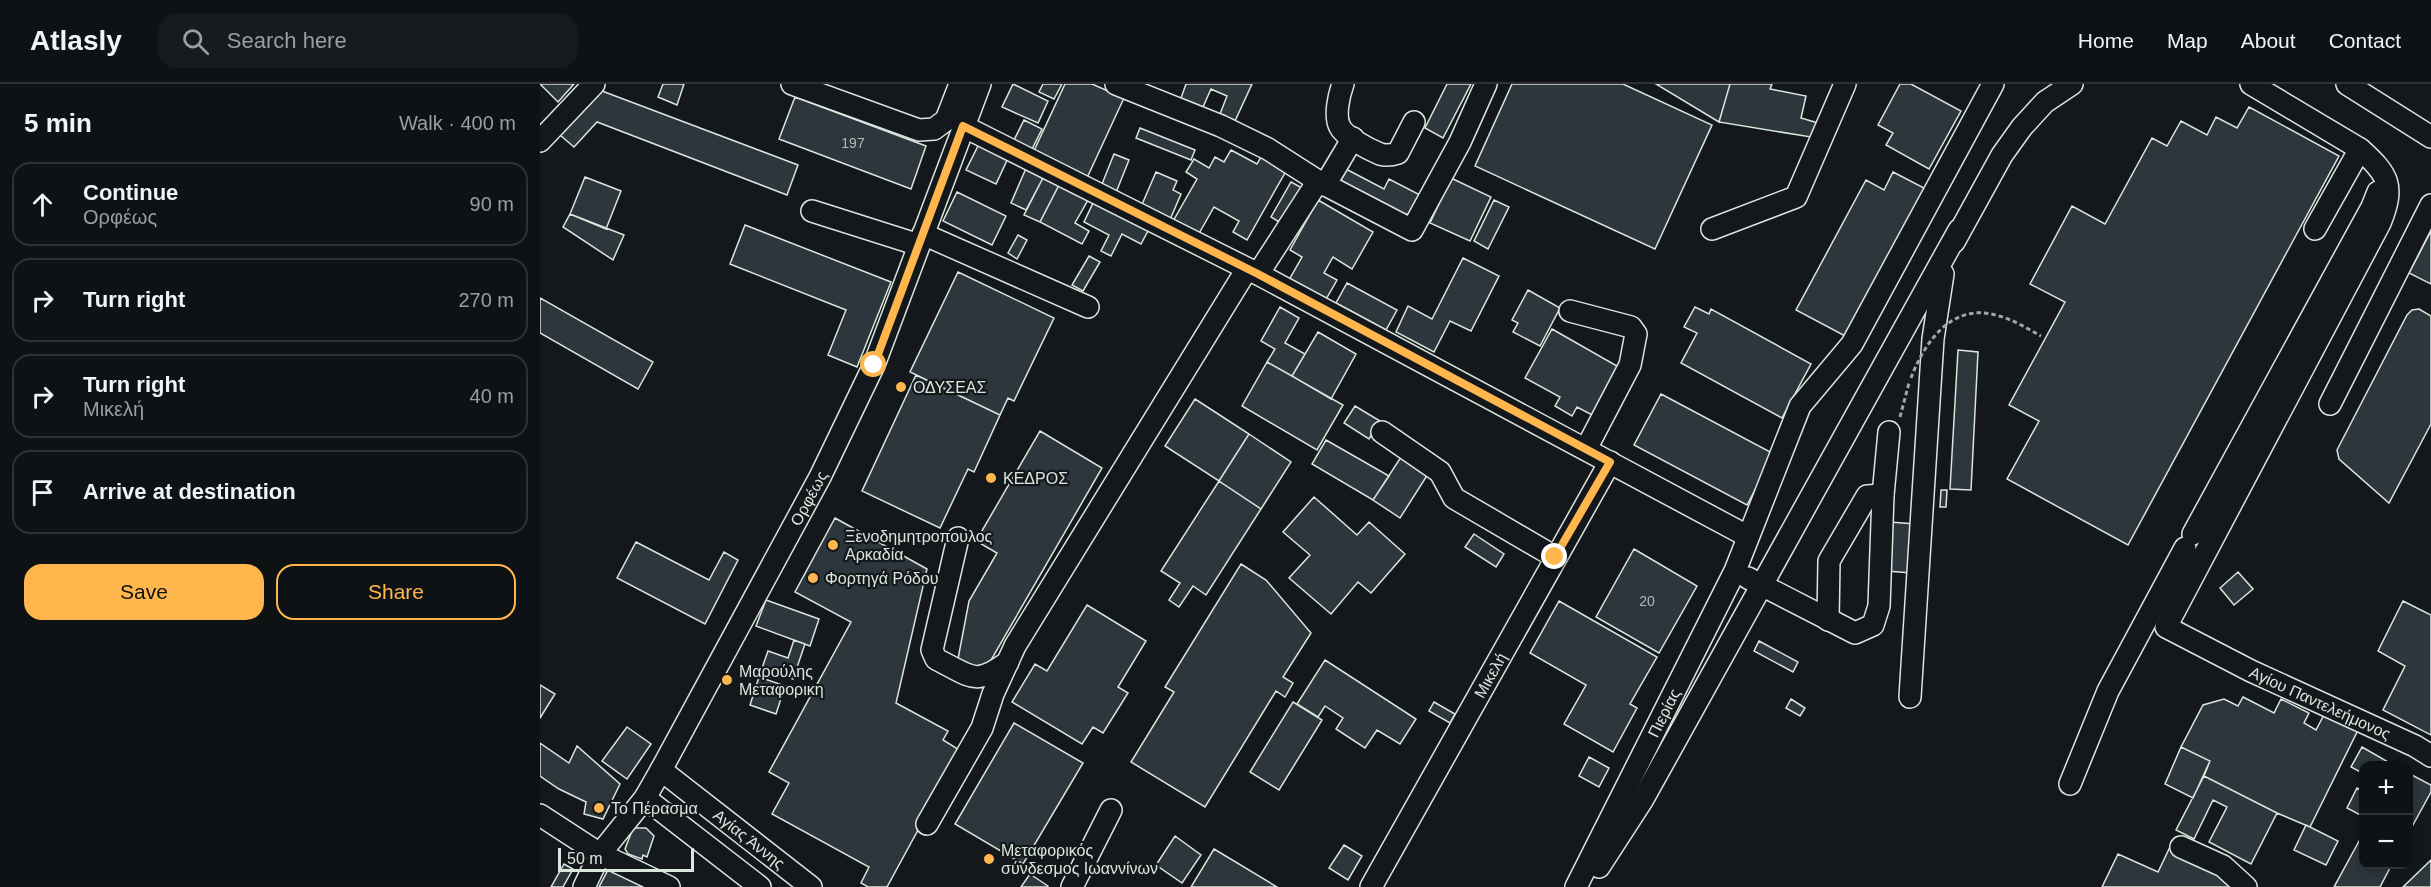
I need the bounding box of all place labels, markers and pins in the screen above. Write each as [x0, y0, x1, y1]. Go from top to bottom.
place label: ΟΔΥΣΕΑΣ [913, 379, 987, 396]
marker: ΟΔΥΣΕΑΣ [894, 380, 908, 394]
place label: ΚΕΔΡΟΣ [1003, 470, 1068, 487]
marker: ΚΕΔΡΟΣ [984, 471, 998, 485]
place label: Ξενοδημητροπουλος Αρκαδία [845, 528, 993, 563]
marker: Ξενοδημητροπουλος Αρκαδία [826, 538, 840, 552]
place label: Φορτηγά Ρόδου [825, 570, 939, 587]
marker: Φορτηγά Ρόδου [806, 571, 820, 585]
place label: Μαρούλης Μεταφορικη [739, 663, 824, 698]
marker: Μαρούλης Μεταφορικη [720, 673, 734, 687]
place label: Το Πέρασμα [611, 800, 698, 817]
marker: Το Πέρασμα [592, 801, 606, 815]
place label: Μεταφορικός σύνδεσμος Ιωαννίνων [1001, 842, 1158, 877]
marker: Μεταφορικός σύνδεσμος Ιωαννίνων [982, 852, 996, 866]

